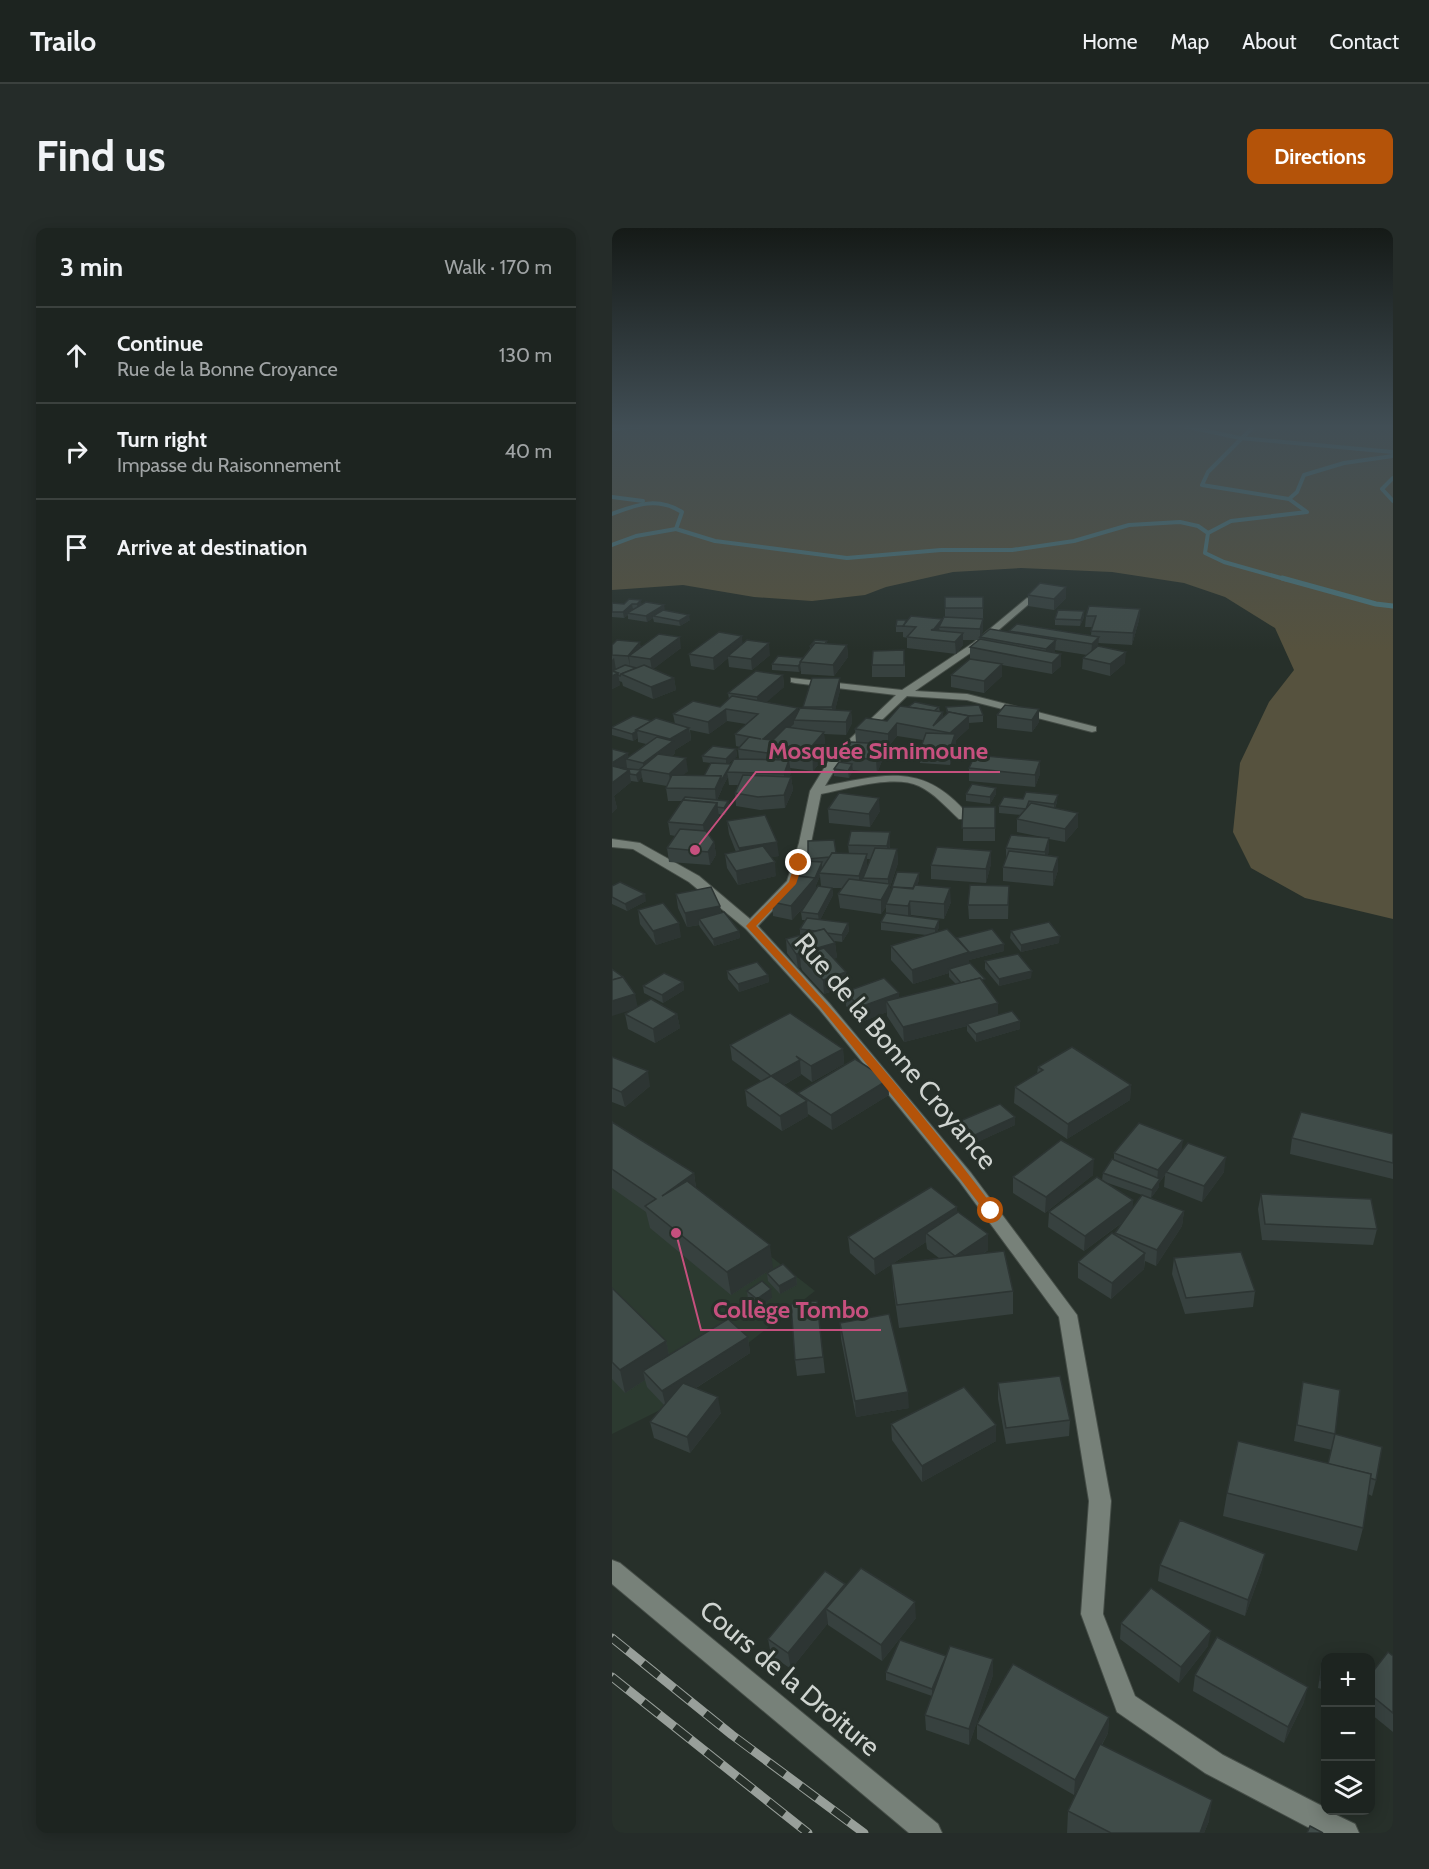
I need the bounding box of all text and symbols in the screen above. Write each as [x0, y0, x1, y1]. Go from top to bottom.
text: Trailo [30, 24, 96, 58]
text: Home [1082, 29, 1138, 54]
text: Map [1171, 29, 1209, 54]
text: About [1242, 29, 1296, 54]
text: Contact [1329, 29, 1399, 54]
button: Directions [1247, 129, 1393, 184]
text: Find us [36, 130, 165, 182]
text: 3 min [60, 251, 123, 283]
text: Walk · 170 m [444, 255, 552, 279]
text: Continue [117, 330, 203, 357]
icon: ahead [60, 339, 93, 372]
text: 130 m [499, 343, 552, 367]
text: Rue de la Bonne Croyance [117, 357, 338, 381]
text: Turn right [117, 426, 207, 453]
icon: right [60, 435, 93, 468]
text: 40 m [504, 439, 552, 463]
text: Impasse du Raisonnement [117, 453, 341, 477]
icon: arrive [60, 531, 93, 564]
text: Arrive at destination [117, 534, 307, 561]
callout: Mosquée Simimoune [756, 730, 1000, 772]
text: Mosquée Simimoune [768, 736, 988, 765]
route end [785, 849, 811, 875]
street label: Rue de la Bonne Croyance [788, 926, 1005, 1176]
route start [977, 1197, 1003, 1223]
callout: Collège Tombo [701, 1288, 881, 1330]
text: Collège Tombo [713, 1295, 869, 1324]
street label: Cours de la Droiture [693, 1593, 887, 1763]
map controls [1321, 1653, 1375, 1815]
button: + [1321, 1653, 1375, 1707]
button: − [1321, 1707, 1375, 1761]
button: layers [1321, 1761, 1375, 1815]

